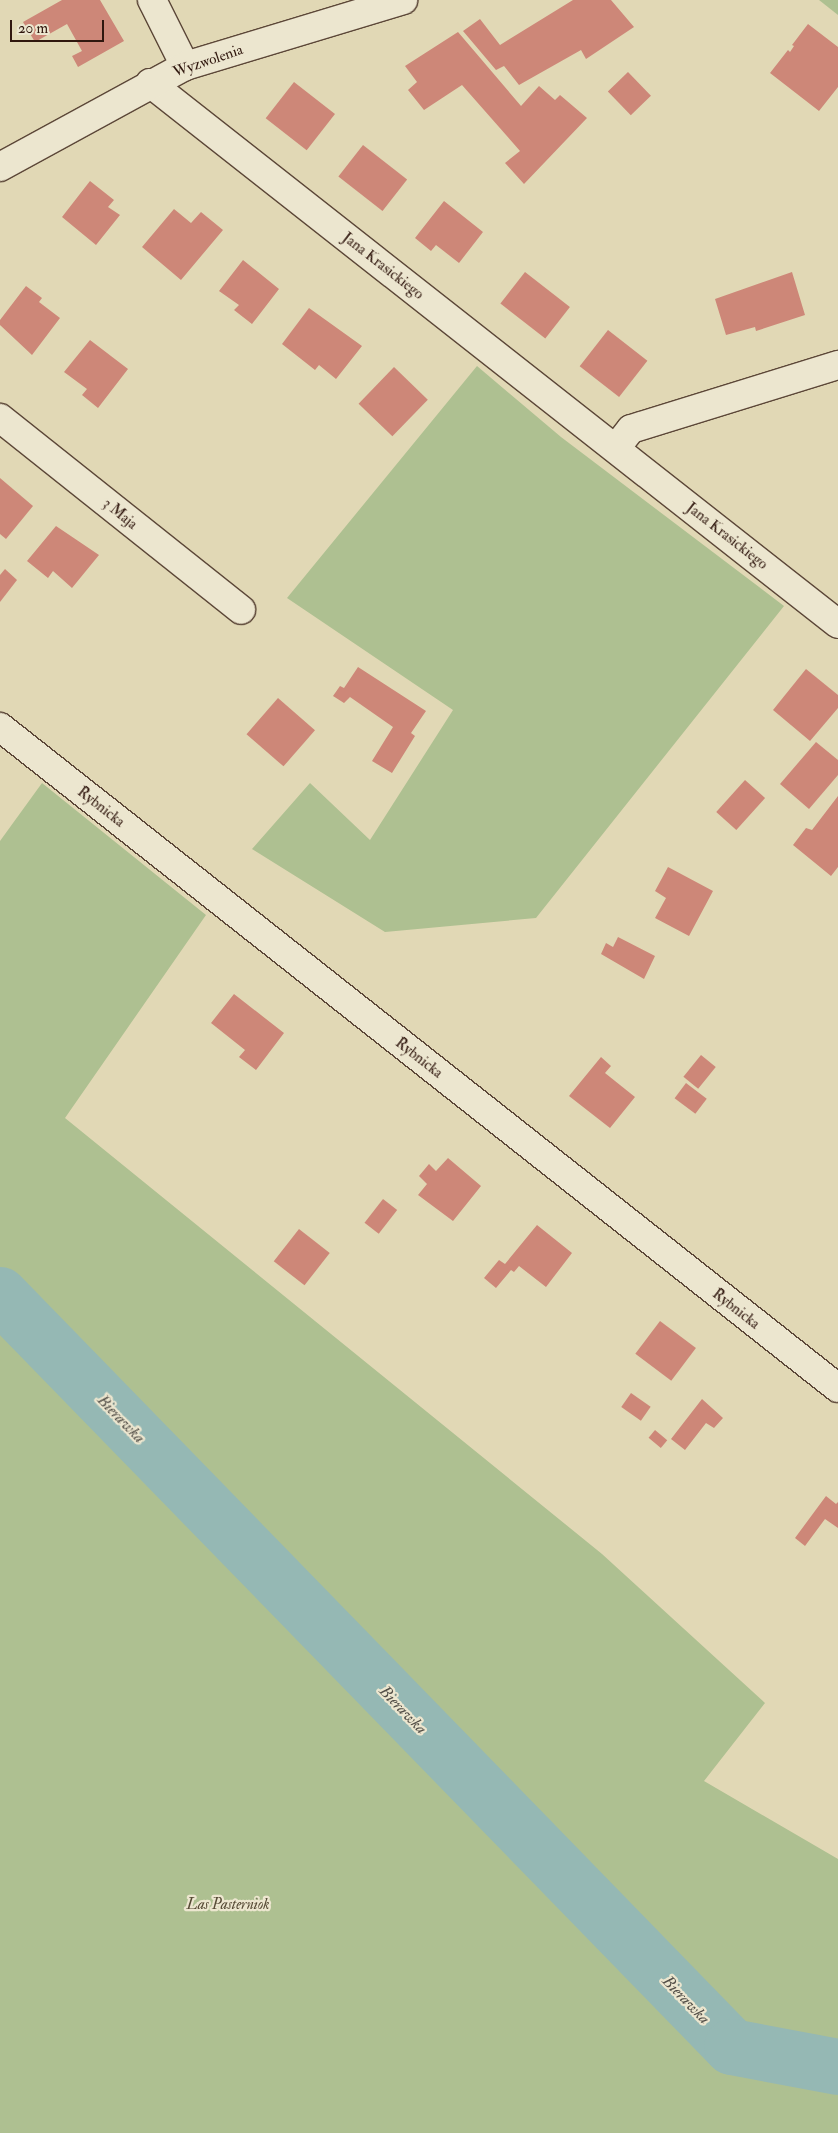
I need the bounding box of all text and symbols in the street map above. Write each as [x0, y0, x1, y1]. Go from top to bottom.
scale bar [12, 10, 106, 42]
text: 20 m [18, 19, 48, 38]
street label: Wyzwolenia [171, 41, 245, 81]
street label: Jana Krasickiego [339, 229, 427, 303]
street label: 3 Maja [99, 495, 141, 533]
street label: Jana Krasickiego [683, 499, 771, 573]
street label: Rybnicka [74, 783, 128, 831]
street label: Rybnicka [392, 1034, 446, 1082]
street label: Rybnicka [709, 1285, 763, 1333]
water label: Bierawka [93, 1391, 149, 1447]
water label: Bierawka [375, 1682, 431, 1738]
park label: Las Pasterniok [187, 1896, 269, 1914]
water label: Bierawka [658, 1972, 714, 2028]

